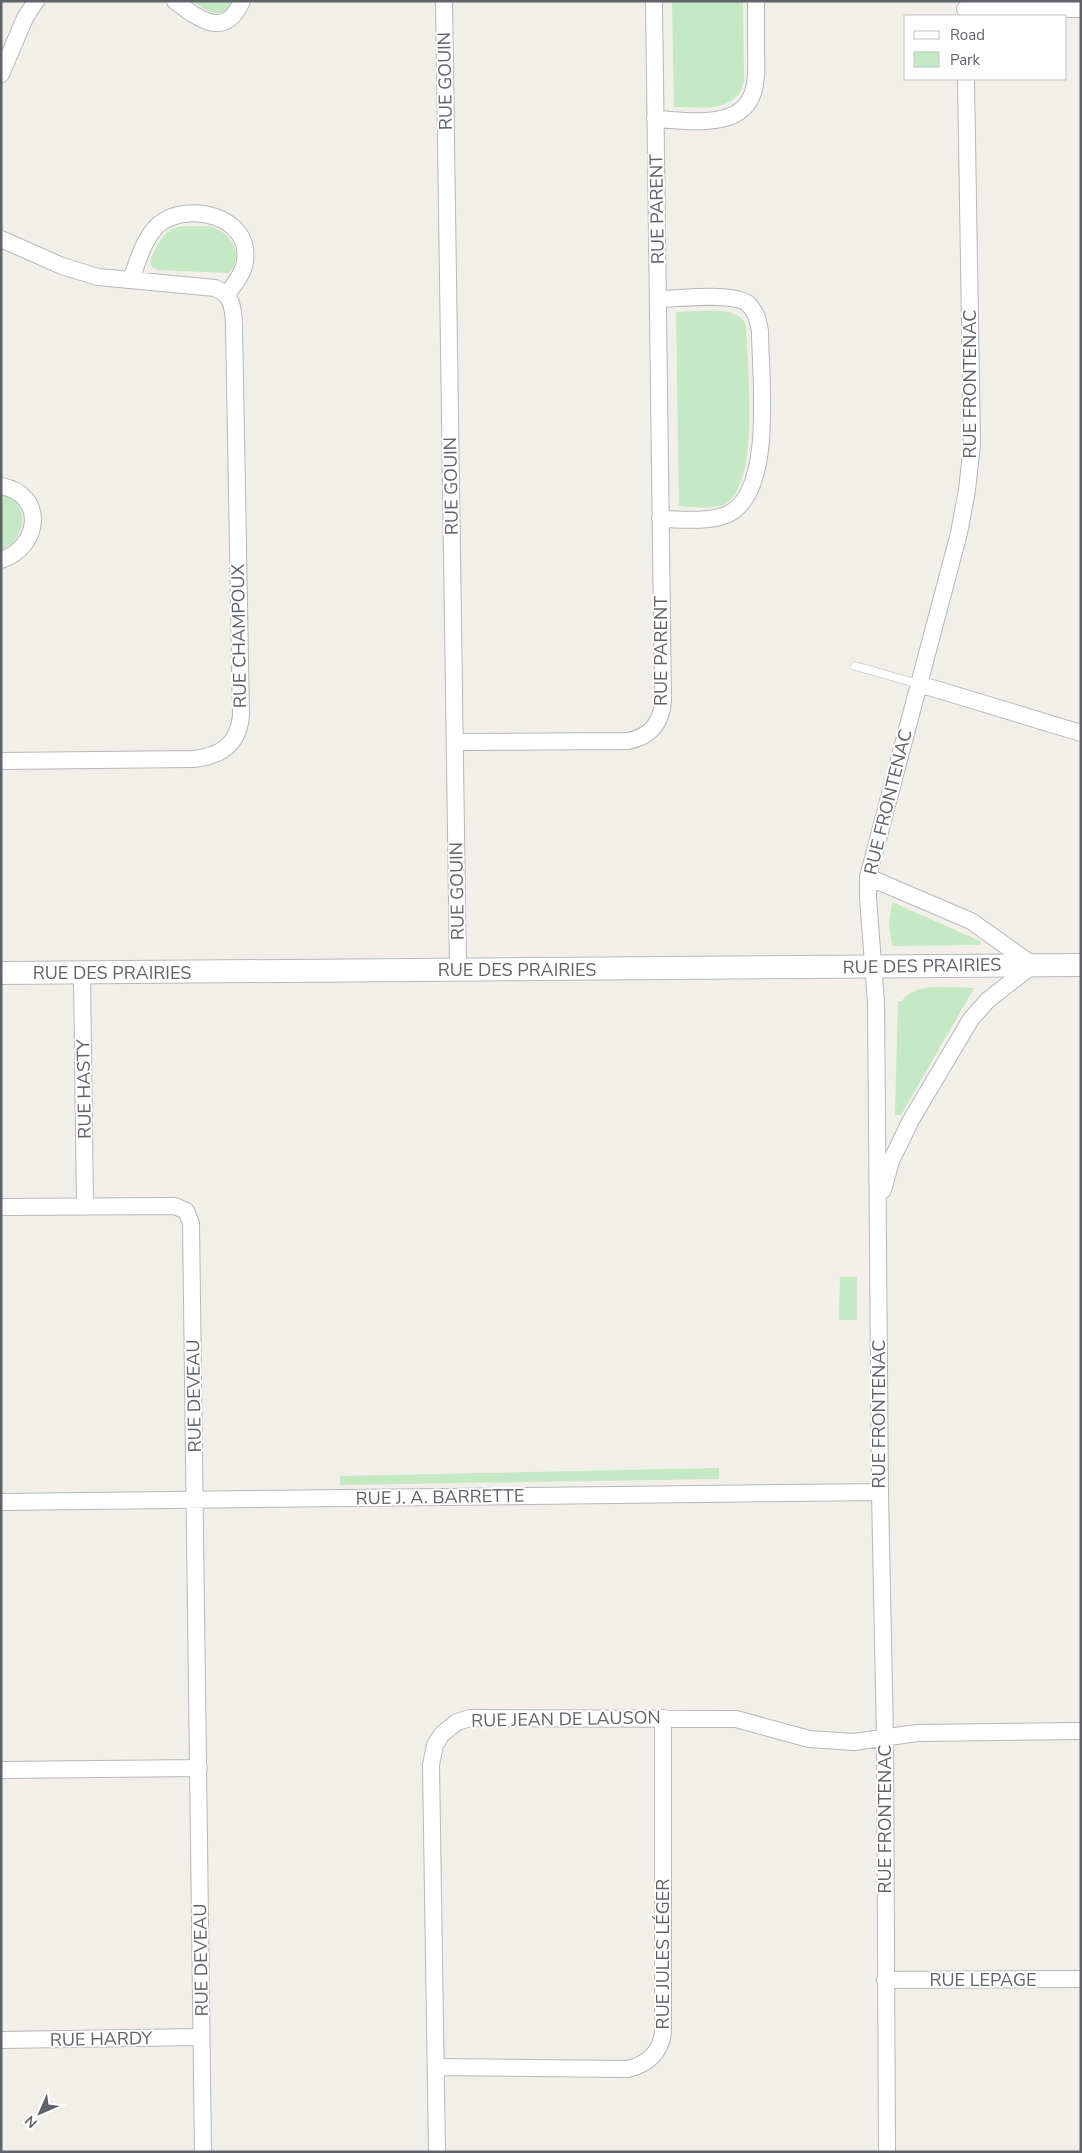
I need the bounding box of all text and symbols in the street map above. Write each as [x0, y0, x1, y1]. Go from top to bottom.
legend [904, 15, 1067, 80]
text: Road [950, 25, 985, 45]
street label: RUE GOUIN [432, 32, 458, 130]
text: Park [950, 50, 980, 70]
street label: RUE PARENT [644, 154, 670, 264]
street label: RUE FRONTENAC [958, 310, 982, 458]
street label: RUE GOUIN [438, 437, 464, 535]
street label: RUE CHAMPOUX [226, 563, 252, 708]
street label: RUE PARENT [649, 596, 673, 706]
street label: RUE FRONTENAC [858, 727, 918, 877]
street label: RUE GOUIN [444, 842, 470, 940]
street label: RUE DES PRAIRIES [842, 953, 1002, 979]
street label: RUE DES PRAIRIES [438, 958, 596, 982]
street label: RUE DES PRAIRIES [33, 961, 191, 985]
street label: RUE HASTY [71, 1039, 97, 1139]
street label: RUE DEVEAU [181, 1339, 207, 1453]
street label: RUE FRONTENAC [867, 1340, 891, 1488]
street label: RUE J. A. BARRETTE [355, 1484, 525, 1510]
street label: RUE JEAN DE LAUSON [471, 1705, 661, 1733]
street label: RUE FRONTENAC [873, 1745, 897, 1893]
street label: RUE JULES LÉGER [651, 1879, 675, 2029]
street label: RUE DEVEAU [188, 1903, 214, 2017]
street label: RUE LEPAGE [929, 1968, 1037, 1992]
street label: RUE HARDY [50, 2026, 153, 2052]
north arrow [15, 2088, 65, 2138]
text: N [21, 2111, 42, 2132]

